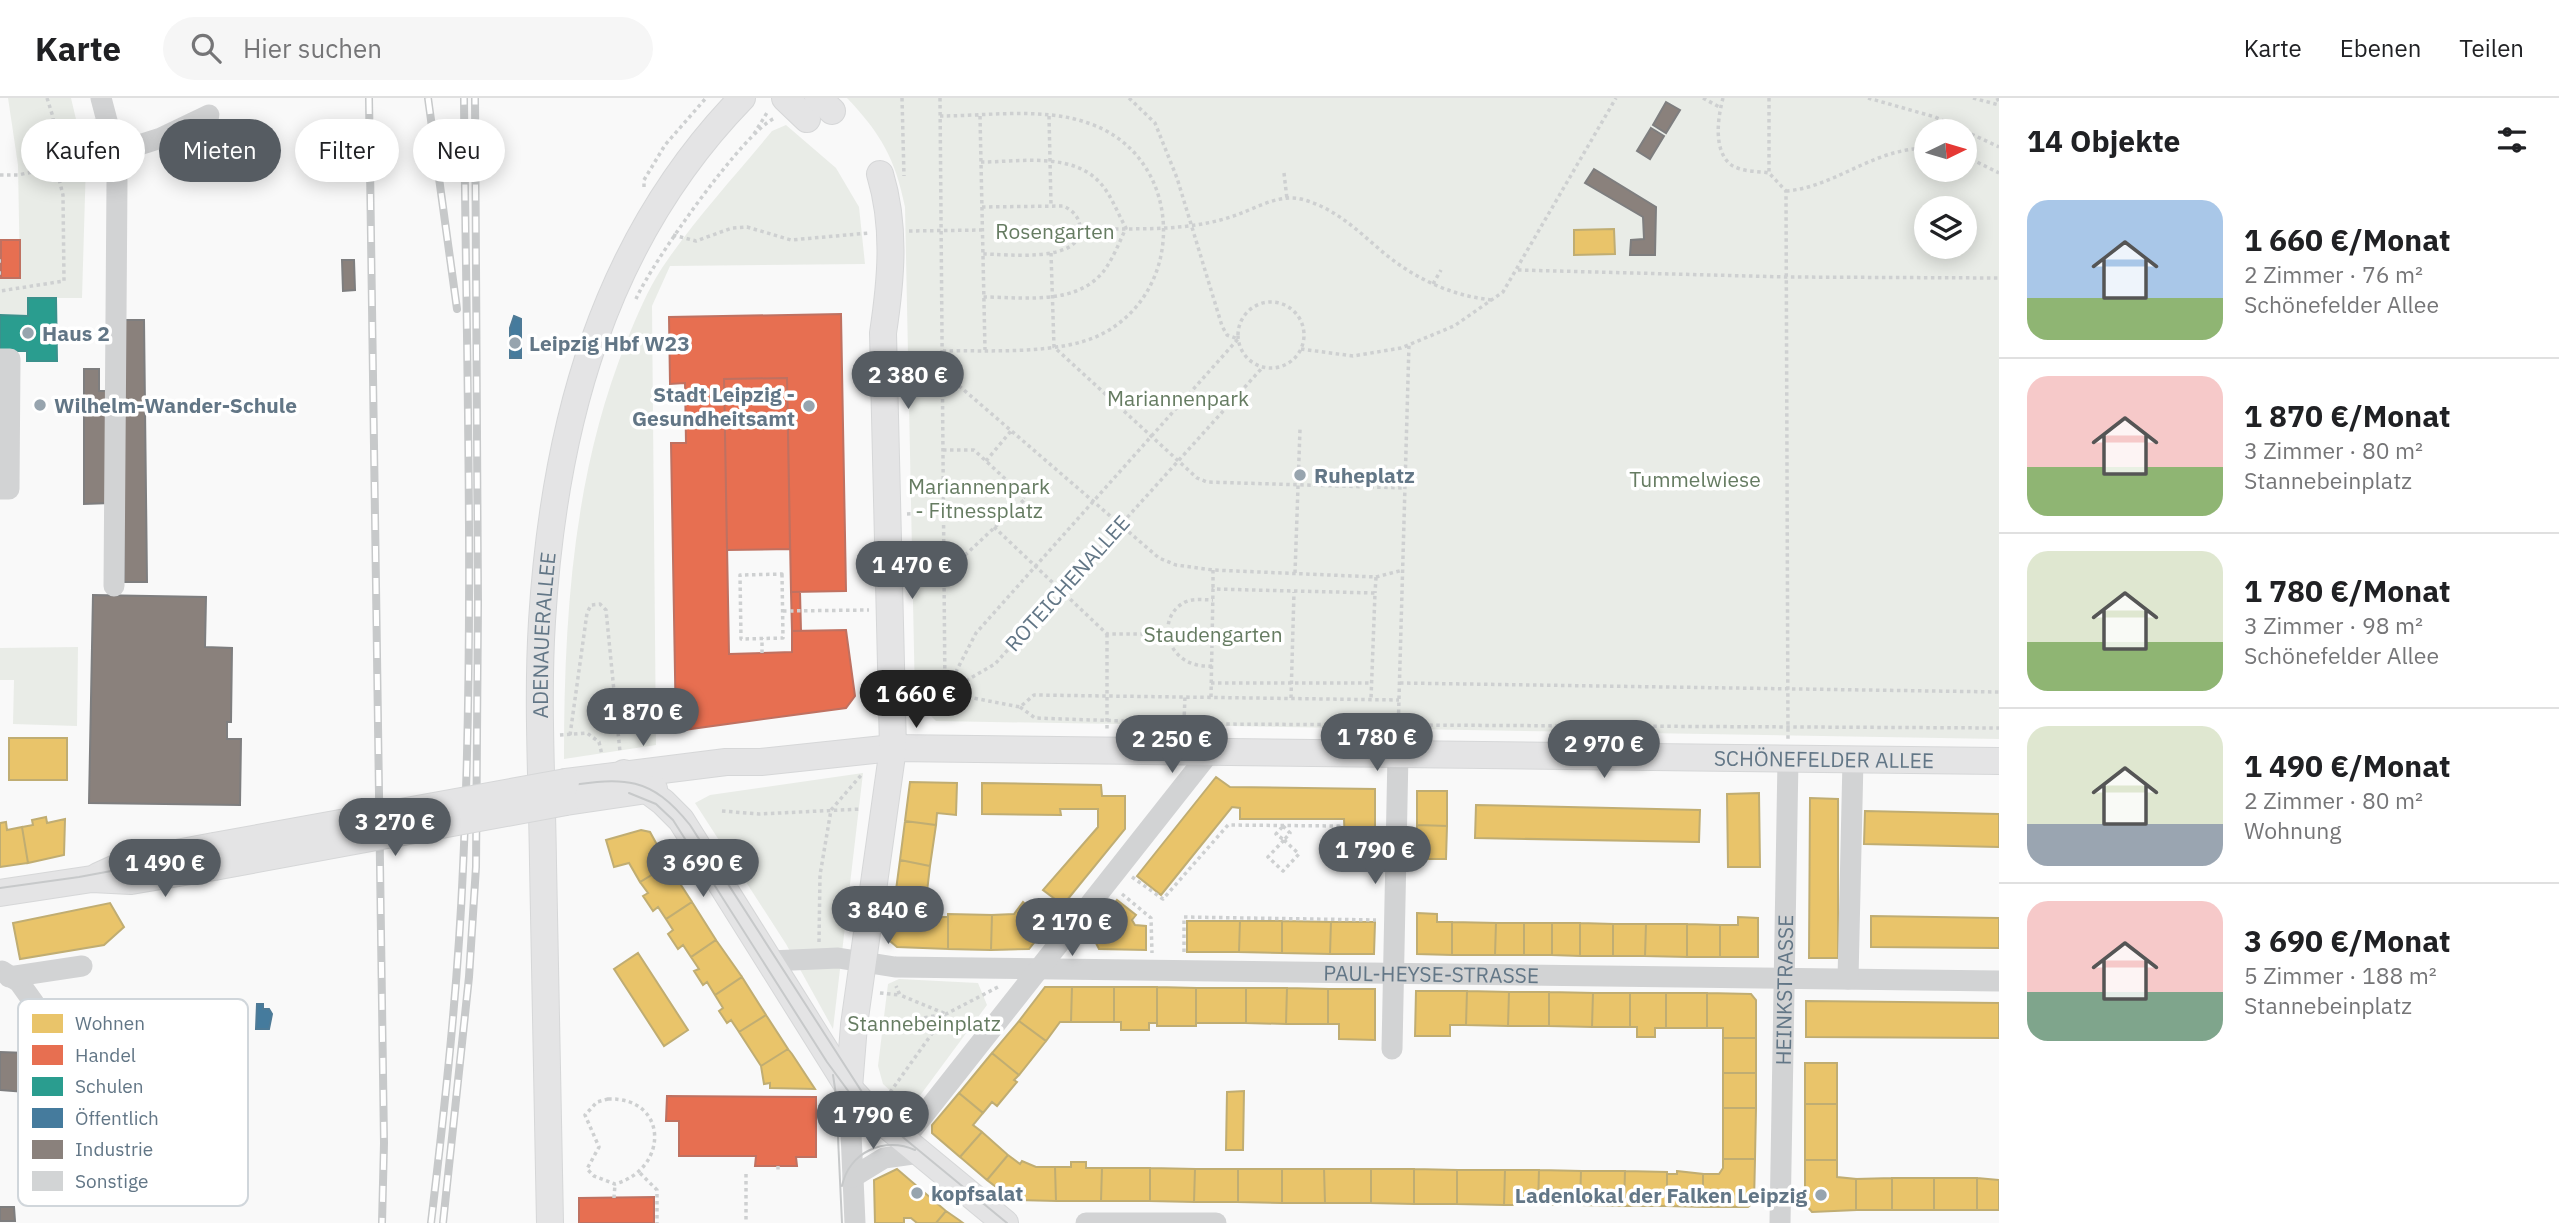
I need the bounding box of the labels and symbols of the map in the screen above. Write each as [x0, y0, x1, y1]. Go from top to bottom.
north arrow [1914, 119, 1978, 182]
park label: Rosengarten [995, 217, 1115, 245]
place label: Haus 2 [42, 319, 110, 347]
marker: Haus 2 [20, 325, 36, 341]
place label: Leipzig Hbf W23 [529, 329, 690, 357]
marker: Leipzig Hbf W23 [507, 335, 523, 351]
pin: 2 380 € [843, 352, 973, 411]
place label: Stadt Leipzig - Gesundheitsamt [632, 380, 795, 432]
park label: Mariannenpark [1107, 384, 1249, 412]
place label: Wilhelm-Wander-Schule [54, 391, 297, 419]
marker: Wilhelm-Wander-Schule [32, 397, 48, 413]
marker: Stadt Leipzig - Gesundheitsamt [801, 398, 817, 414]
place label: Ruheplatz [1314, 461, 1415, 489]
park label: Tummelwiese [1629, 465, 1761, 493]
marker: Ruheplatz [1292, 467, 1308, 483]
park label: Mariannenpark - Fitnessplatz [908, 472, 1050, 524]
street label: ROTEICHENALLEE [998, 509, 1136, 657]
pin: 1 470 € [847, 542, 977, 601]
street label: ADENAUERALLEE [526, 550, 562, 719]
park label: Staudengarten [1143, 620, 1283, 648]
pin: 1 660 € [851, 670, 981, 730]
pin: 1 870 € [578, 688, 708, 748]
pin: 1 780 € [1312, 714, 1442, 773]
pin: 2 250 € [1107, 716, 1237, 775]
pin: 2 970 € [1539, 720, 1669, 780]
street label: SCHÖNEFELDER ALLEE [1714, 744, 1934, 774]
pin: 3 270 € [330, 798, 460, 858]
pin: 1 790 € [1310, 826, 1440, 886]
pin: 1 490 € [100, 840, 230, 899]
pin: 3 690 € [638, 840, 768, 899]
pin: 3 840 € [823, 886, 953, 946]
pin: 2 170 € [1007, 898, 1137, 958]
street label: HEINKSTRASSE [1769, 914, 1799, 1066]
street label: PAUL-HEYSE-STRASSE [1323, 958, 1539, 989]
legend [18, 999, 248, 1206]
park label: Stannebeinplatz [847, 1009, 1001, 1037]
text: Wohnen [75, 1011, 145, 1035]
text: Handel [75, 1043, 136, 1067]
text: Schulen [75, 1074, 144, 1098]
pin: 1 790 € [808, 1091, 938, 1151]
text: Öffentlich [75, 1106, 159, 1130]
text: Industrie [75, 1137, 153, 1161]
text: Sonstige [75, 1169, 148, 1193]
place label: kopfsalat [931, 1179, 1023, 1207]
place label: Ladenlokal der Falken Leipzig [1515, 1181, 1807, 1209]
marker: kopfsalat [909, 1185, 925, 1201]
marker: Ladenlokal der Falken Leipzig [1813, 1187, 1829, 1203]

